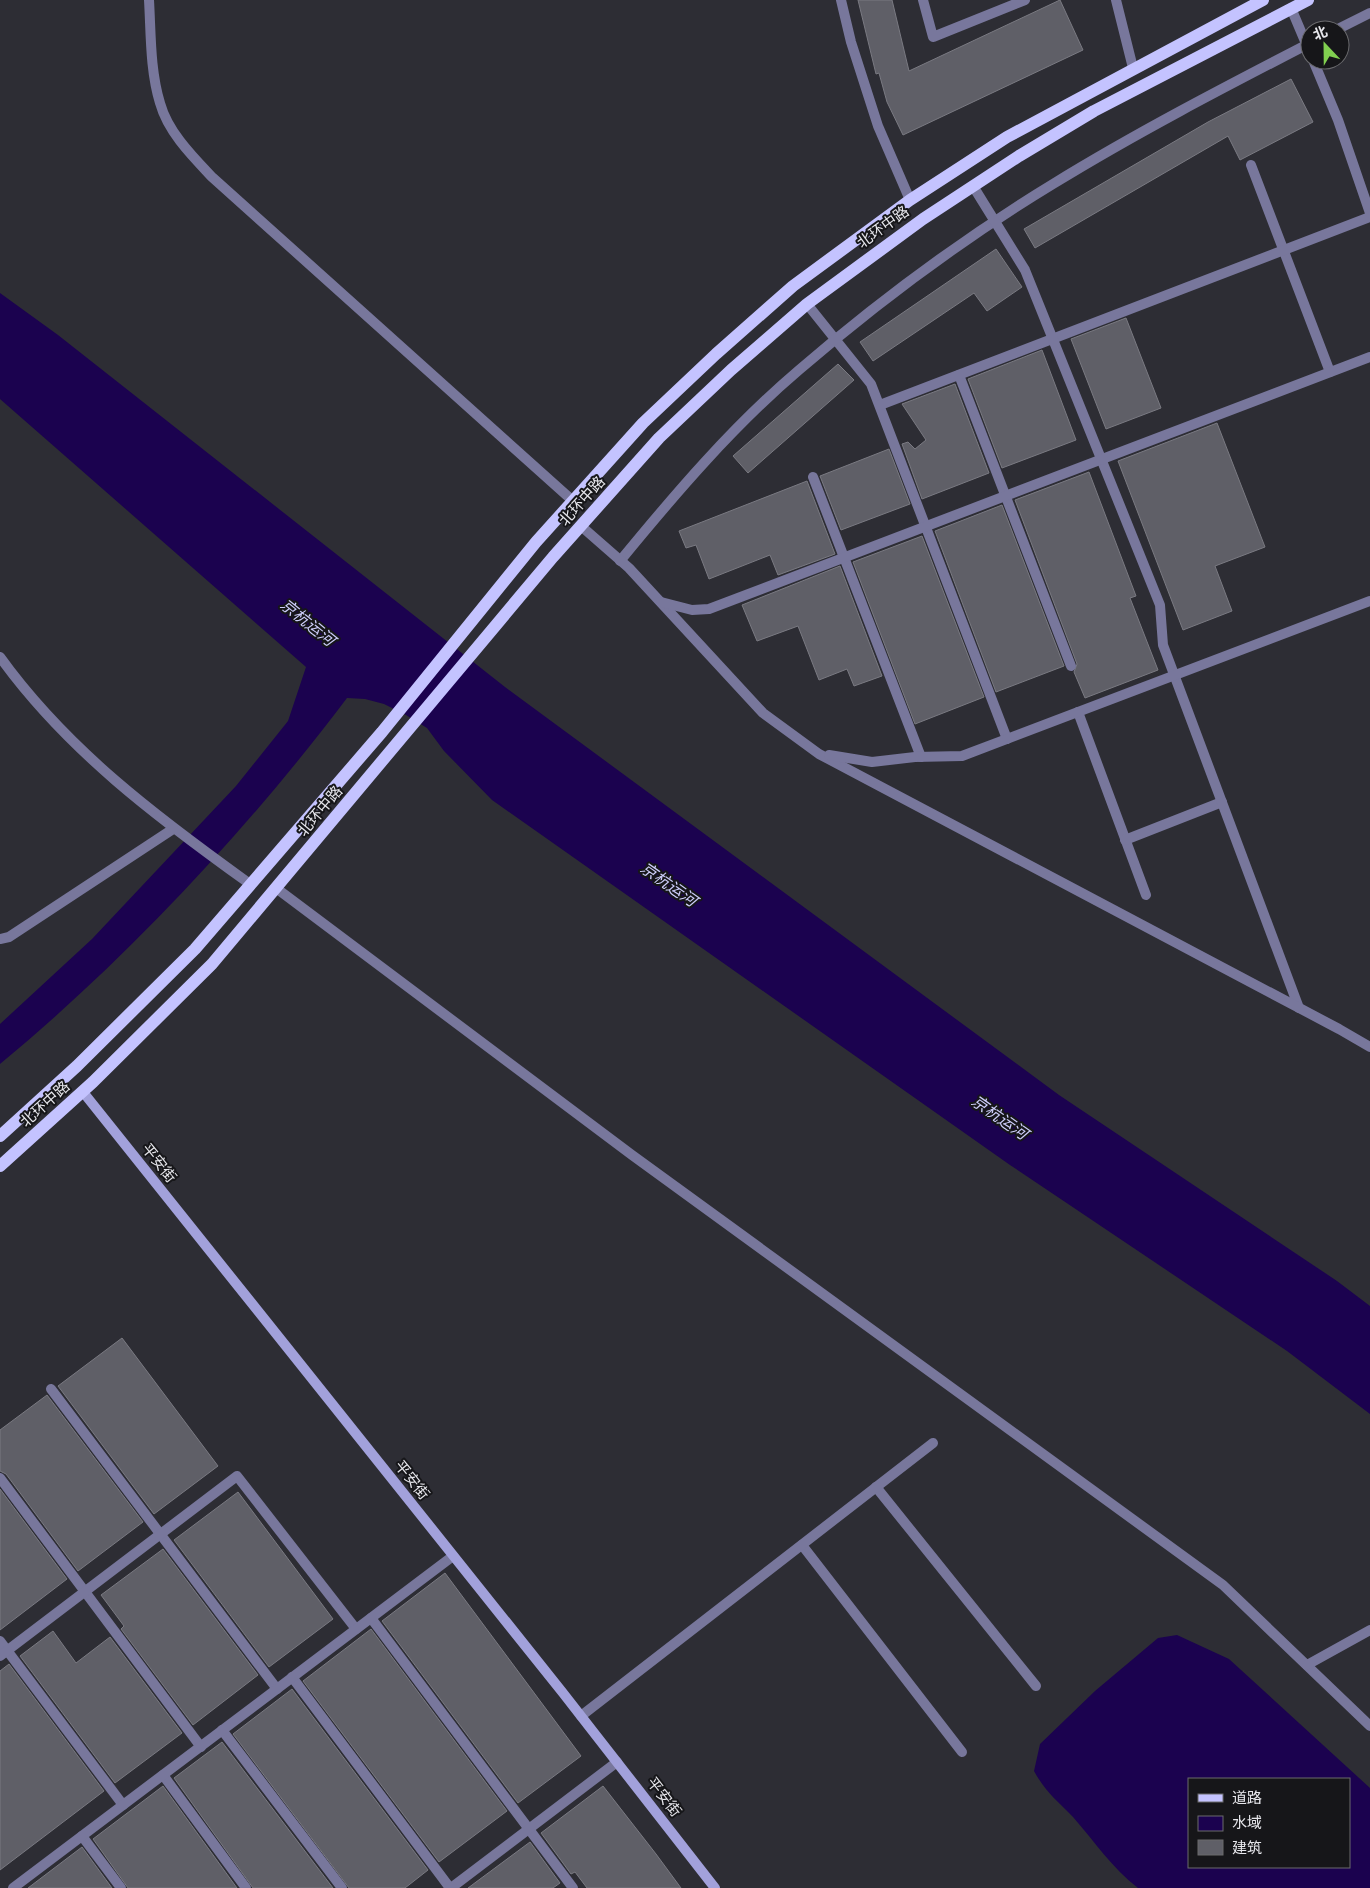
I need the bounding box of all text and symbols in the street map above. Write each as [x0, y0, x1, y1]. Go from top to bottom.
north arrow [1300, 20, 1350, 70]
text: 北 [1310, 22, 1330, 44]
street label: 北环中路 [853, 202, 913, 252]
street label: 北环中路 [555, 473, 609, 529]
water label: 京杭运河 [277, 595, 341, 652]
street label: 北环中路 [294, 782, 346, 840]
water label: 京杭运河 [637, 858, 703, 912]
street label: 北环中路 [17, 1077, 73, 1131]
water label: 京杭运河 [968, 1091, 1034, 1145]
street label: 平安街 [138, 1140, 180, 1186]
street label: 平安街 [391, 1457, 433, 1503]
street label: 平安街 [643, 1774, 685, 1820]
legend [1188, 1778, 1350, 1868]
text: 道路 [1232, 1789, 1262, 1807]
text: 水域 [1232, 1814, 1262, 1832]
text: 建筑 [1232, 1839, 1262, 1857]

